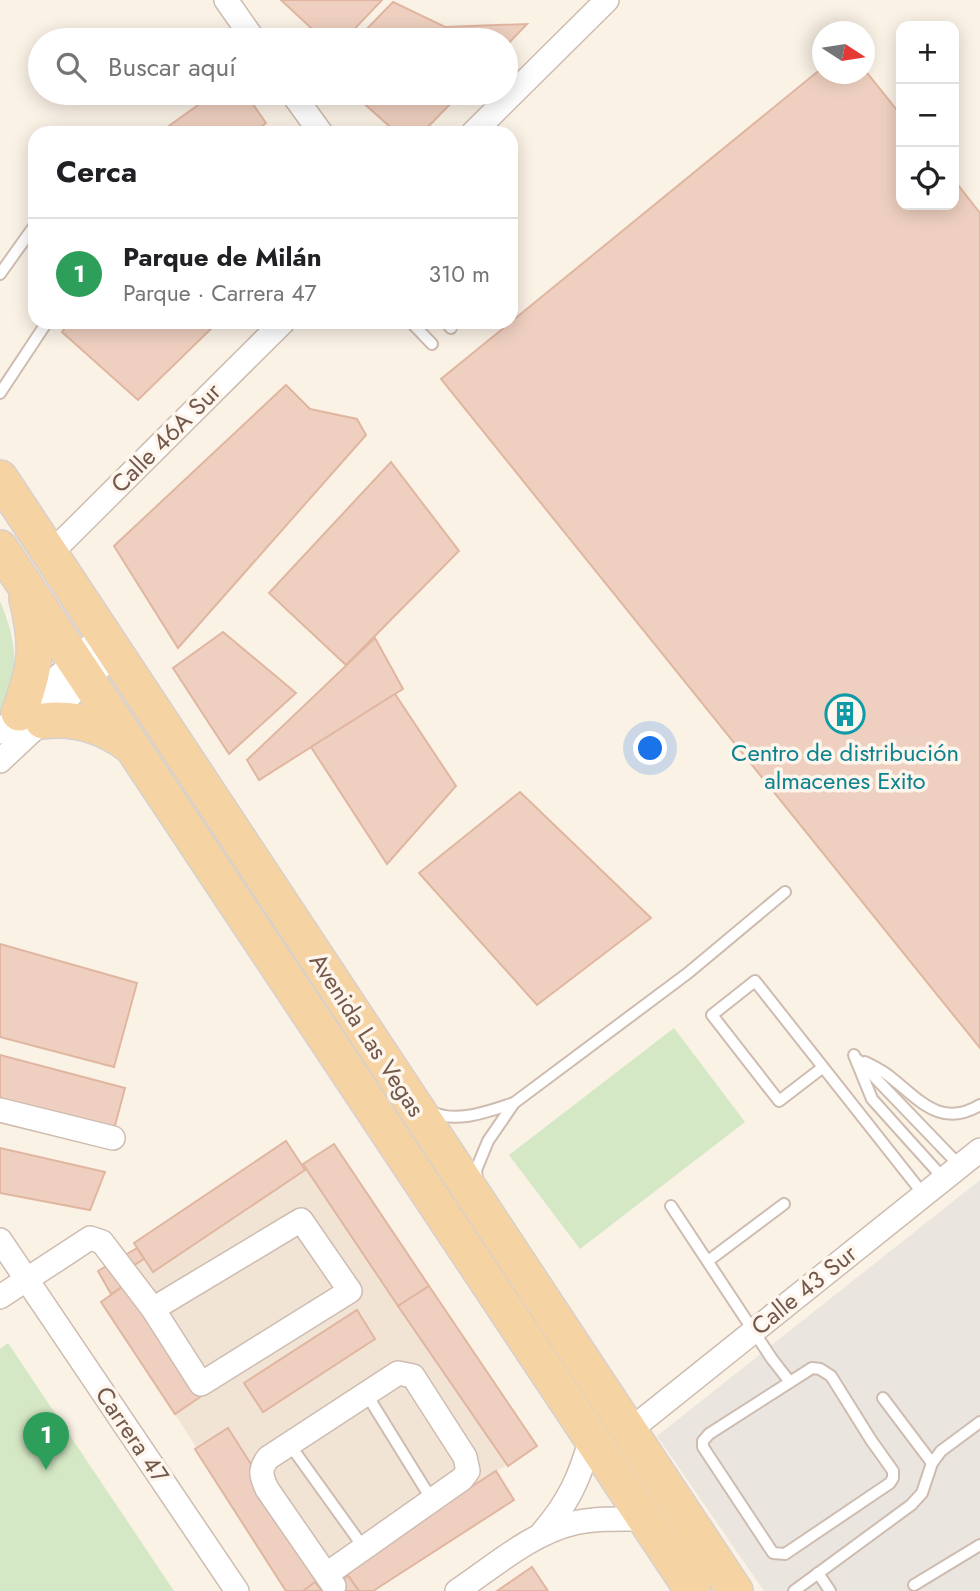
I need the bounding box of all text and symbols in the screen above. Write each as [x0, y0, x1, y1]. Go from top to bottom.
north arrow [812, 21, 875, 84]
map controls [896, 21, 959, 210]
button: + [896, 21, 959, 84]
search box [28, 28, 518, 105]
icon: search [52, 48, 90, 86]
text: Buscar aquí [108, 48, 236, 86]
button: − [896, 84, 959, 147]
button: locate [896, 147, 959, 210]
text: Cerca [56, 150, 137, 193]
text: Parque de Milán [123, 238, 322, 276]
text: 1 [73, 257, 85, 291]
text: 310 m [428, 257, 490, 291]
text: Parque · Carrera 47 [123, 276, 317, 310]
street label: Calle 46A Sur [103, 374, 229, 501]
building icon: Centro de distribución almacenes Exito [824, 693, 866, 735]
your location [633, 731, 667, 765]
place label: Centro de distribución almacenes Exito [731, 735, 959, 798]
street label: Avenida Las Vegas [301, 946, 434, 1123]
street label: Calle 43 Sur [743, 1236, 865, 1343]
street label: Carrera 47 [87, 1379, 178, 1490]
pin: 1 [23, 1412, 69, 1470]

